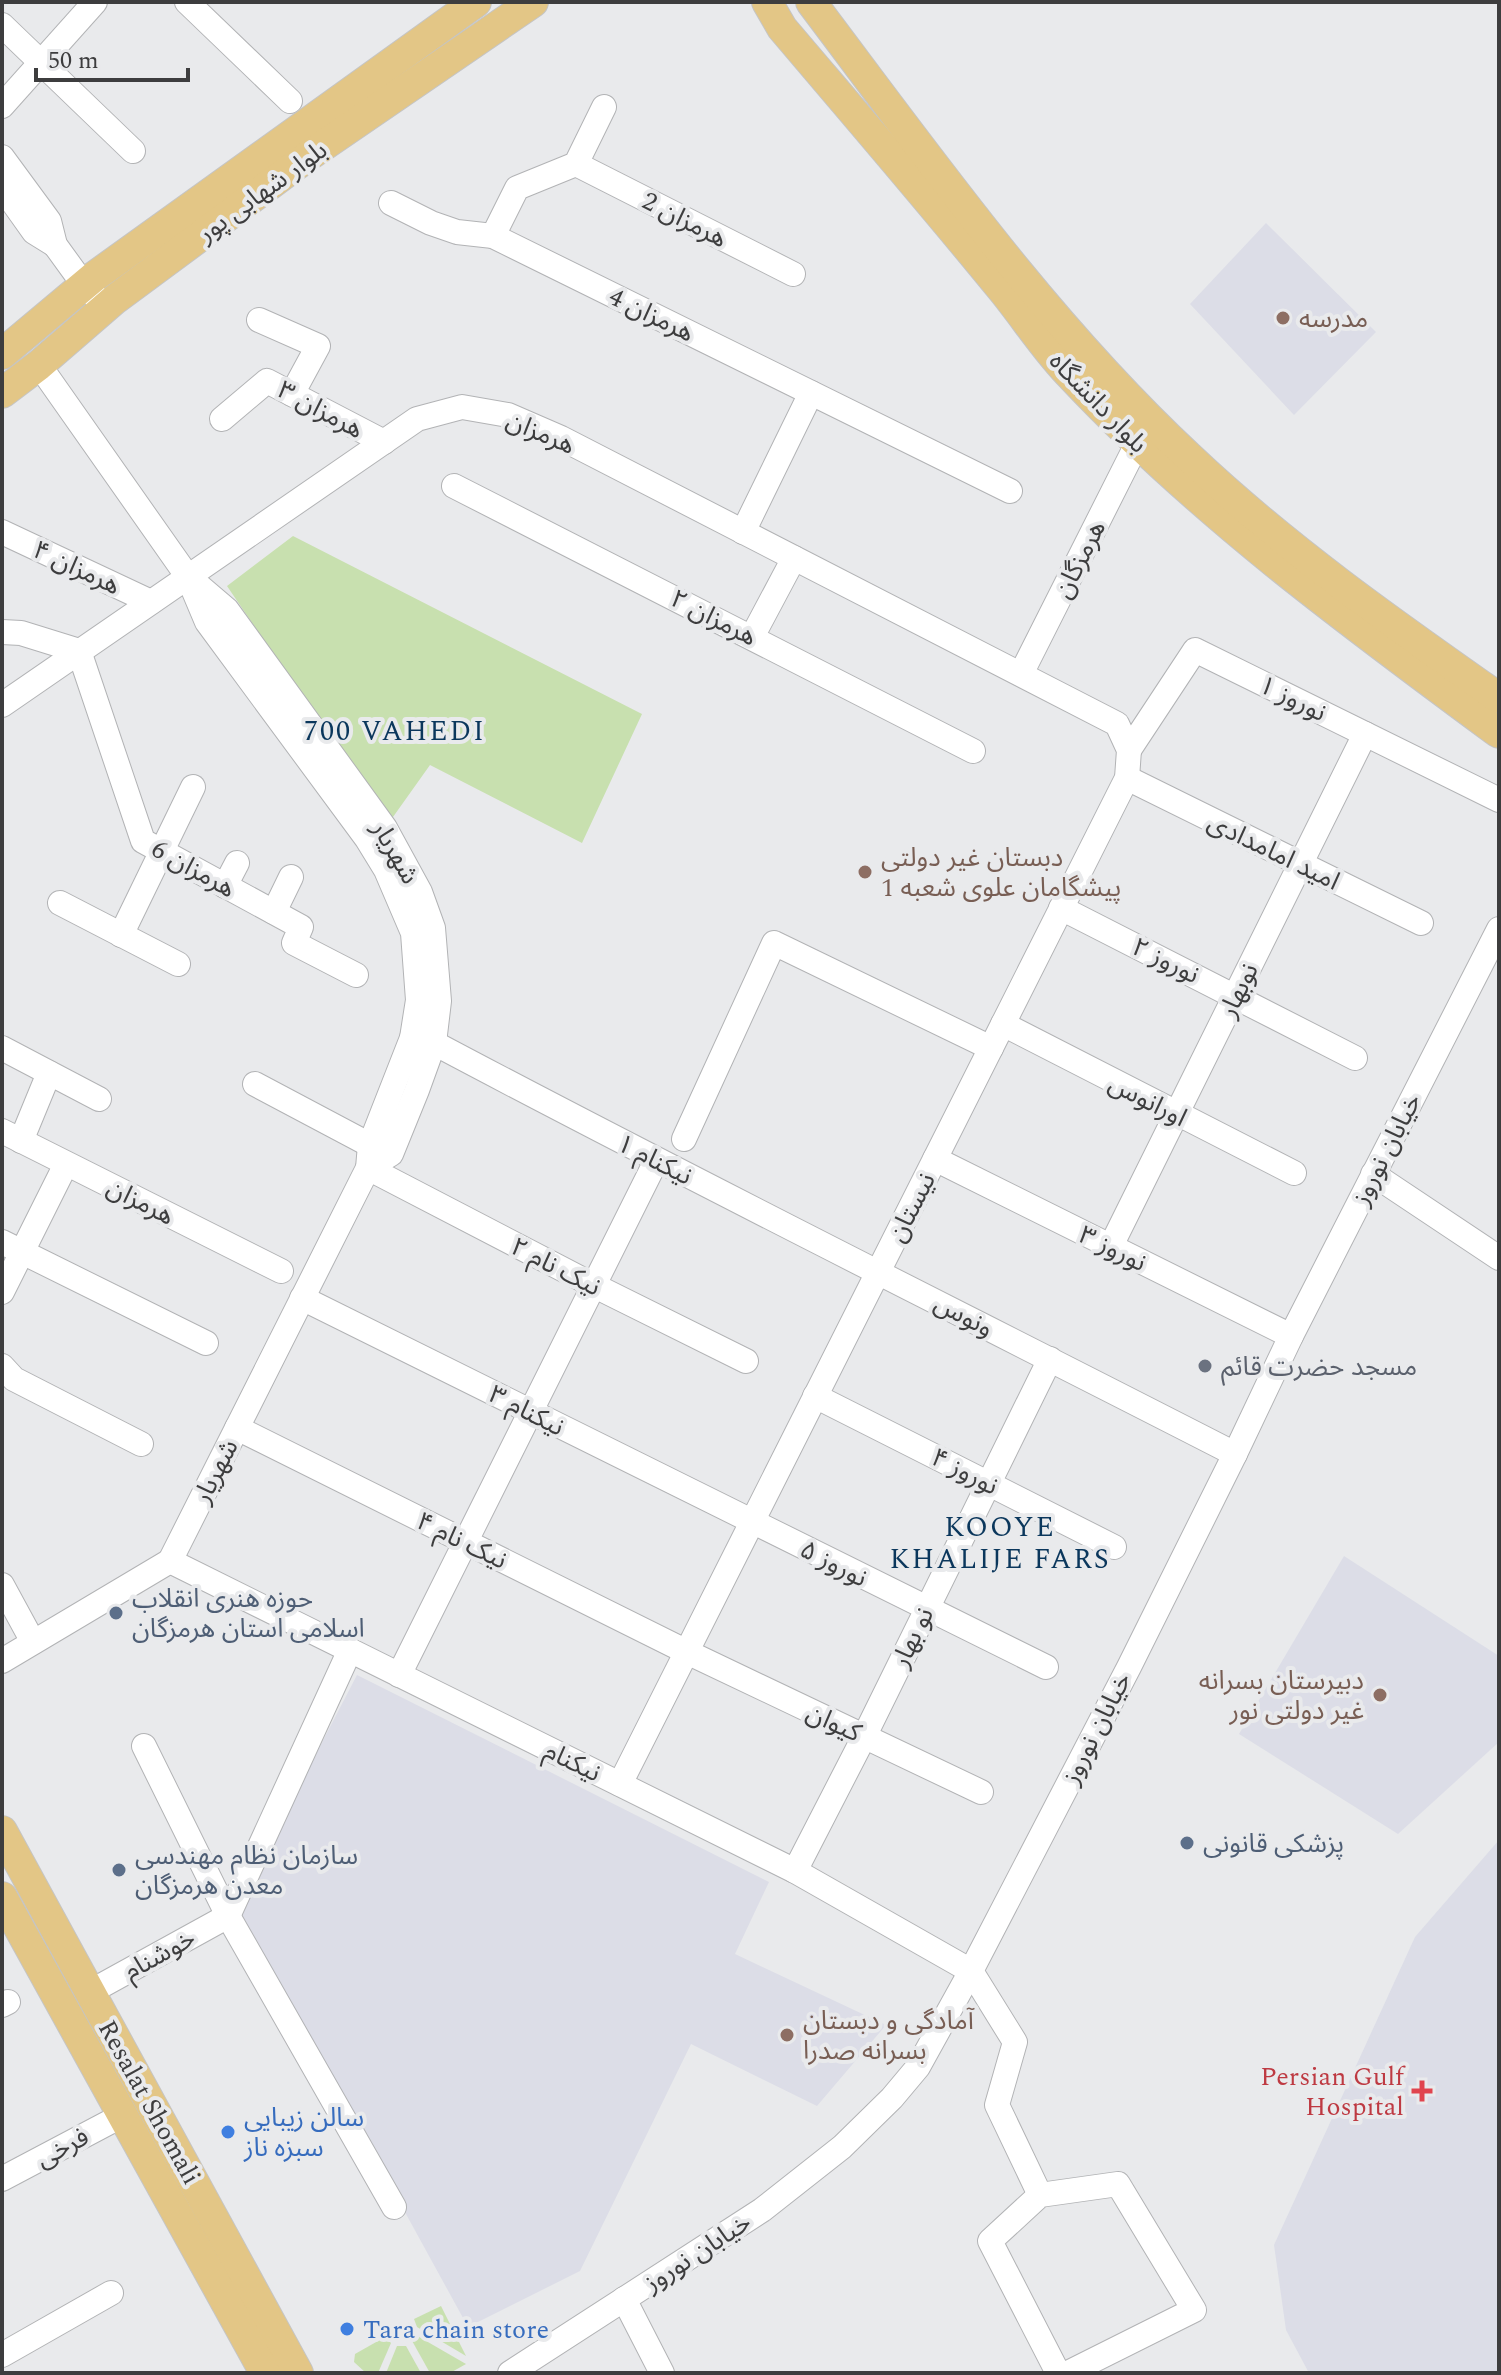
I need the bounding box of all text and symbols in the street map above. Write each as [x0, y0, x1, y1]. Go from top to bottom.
scale bar [36, 32, 188, 82]
text: 50 m [48, 43, 99, 79]
street label: بلوار شهابی پور [188, 131, 336, 253]
street label: هرمزان 2 [635, 181, 734, 258]
street label: هرمزان 4 [602, 277, 701, 353]
place label: مدرسه [1299, 299, 1368, 339]
marker: مدرسه [1274, 309, 1292, 327]
street label: بلوار دانشگاه [1039, 343, 1157, 463]
street label: هرمزان ۳ [270, 370, 371, 449]
street label: هرمزان [500, 401, 581, 465]
street label: هرمزگان [1043, 513, 1117, 606]
street label: هرمزان ۴ [26, 530, 127, 606]
street label: هرمزان ۲ [663, 579, 764, 657]
street label: نوروز ۱ [1252, 665, 1333, 733]
district label: 700 VAHEDI [304, 710, 486, 753]
street label: امید امامدادی [1200, 803, 1347, 901]
street label: شهریار [360, 812, 429, 892]
street label: هرمزان 6 [144, 829, 243, 908]
place label: دبستان غیر دولتی پیشگامان علوی شعبه 1 [881, 838, 1121, 908]
marker: دبستان غیر دولتی پیشگامان علوی شعبه 1 [856, 863, 874, 881]
street label: نوروز ۲ [1125, 927, 1206, 995]
street label: نوبهار [1208, 956, 1269, 1026]
street label: اورانوس [1101, 1064, 1194, 1138]
street label: خیابان نوروز [1341, 1086, 1432, 1214]
street label: نیکنام ۱ [610, 1124, 699, 1196]
street label: نیستان [877, 1165, 946, 1249]
street label: هرمزان [100, 1168, 181, 1236]
street label: نوروز ۳ [1072, 1215, 1153, 1283]
street label: نیک نام ۲ [503, 1227, 608, 1307]
street label: ونوس [927, 1284, 1000, 1348]
place label: مسجد حضرت قائم [1221, 1347, 1417, 1387]
marker: مسجد حضرت قائم [1196, 1357, 1214, 1375]
street label: نیکنام ۳ [482, 1375, 571, 1447]
street label: شهریار [182, 1432, 249, 1512]
street label: نوروز ۴ [924, 1438, 1005, 1506]
street label: نیک نام ۴ [409, 1502, 514, 1580]
district label: KOOYE KHALIJE FARS [889, 1506, 1111, 1581]
street label: نوروز ۵ [793, 1530, 874, 1598]
place label: حوزه هنری انقلاب اسلامی استان هرمزگان [132, 1579, 365, 1649]
street label: نو بهار [881, 1600, 945, 1675]
marker: حوزه هنری انقلاب اسلامی استان هرمزگان [107, 1604, 125, 1622]
place label: دبیرستان بسرانه غیر دولتی نور [1199, 1661, 1364, 1731]
street label: خیابان نوروز [1051, 1665, 1142, 1793]
marker: دبیرستان بسرانه غیر دولتی نور [1371, 1686, 1389, 1704]
street label: کیوان [799, 1693, 868, 1753]
street label: نیکنام [537, 1731, 608, 1793]
place label: پزشکی قانونی [1203, 1824, 1344, 1864]
marker: پزشکی قانونی [1178, 1834, 1196, 1852]
place label: سازمان نظام مهندسی معدن هرمزگان [135, 1836, 358, 1906]
marker: سازمان نظام مهندسی معدن هرمزگان [110, 1861, 128, 1879]
street label: خوشنام [116, 1919, 203, 1991]
place label: آمادگی و دبستان بسرانه صدرا [803, 2001, 975, 2071]
street label: Resalat Shomali [87, 2013, 211, 2192]
marker: آمادگی و دبستان بسرانه صدرا [778, 2026, 796, 2044]
place label: Persian Gulf Hospital [1260, 2057, 1406, 2127]
marker: Persian Gulf Hospital [1411, 2080, 1433, 2102]
place label: سالن زیبایی سبزه ناز [243, 2098, 364, 2168]
street label: فرخی [29, 2117, 96, 2179]
marker: سالن زیبایی سبزه ناز [219, 2123, 237, 2141]
street label: خیابان نوروز [635, 2203, 759, 2303]
place label: Tara chain store [363, 2310, 549, 2350]
marker: Tara chain store [338, 2320, 356, 2338]

